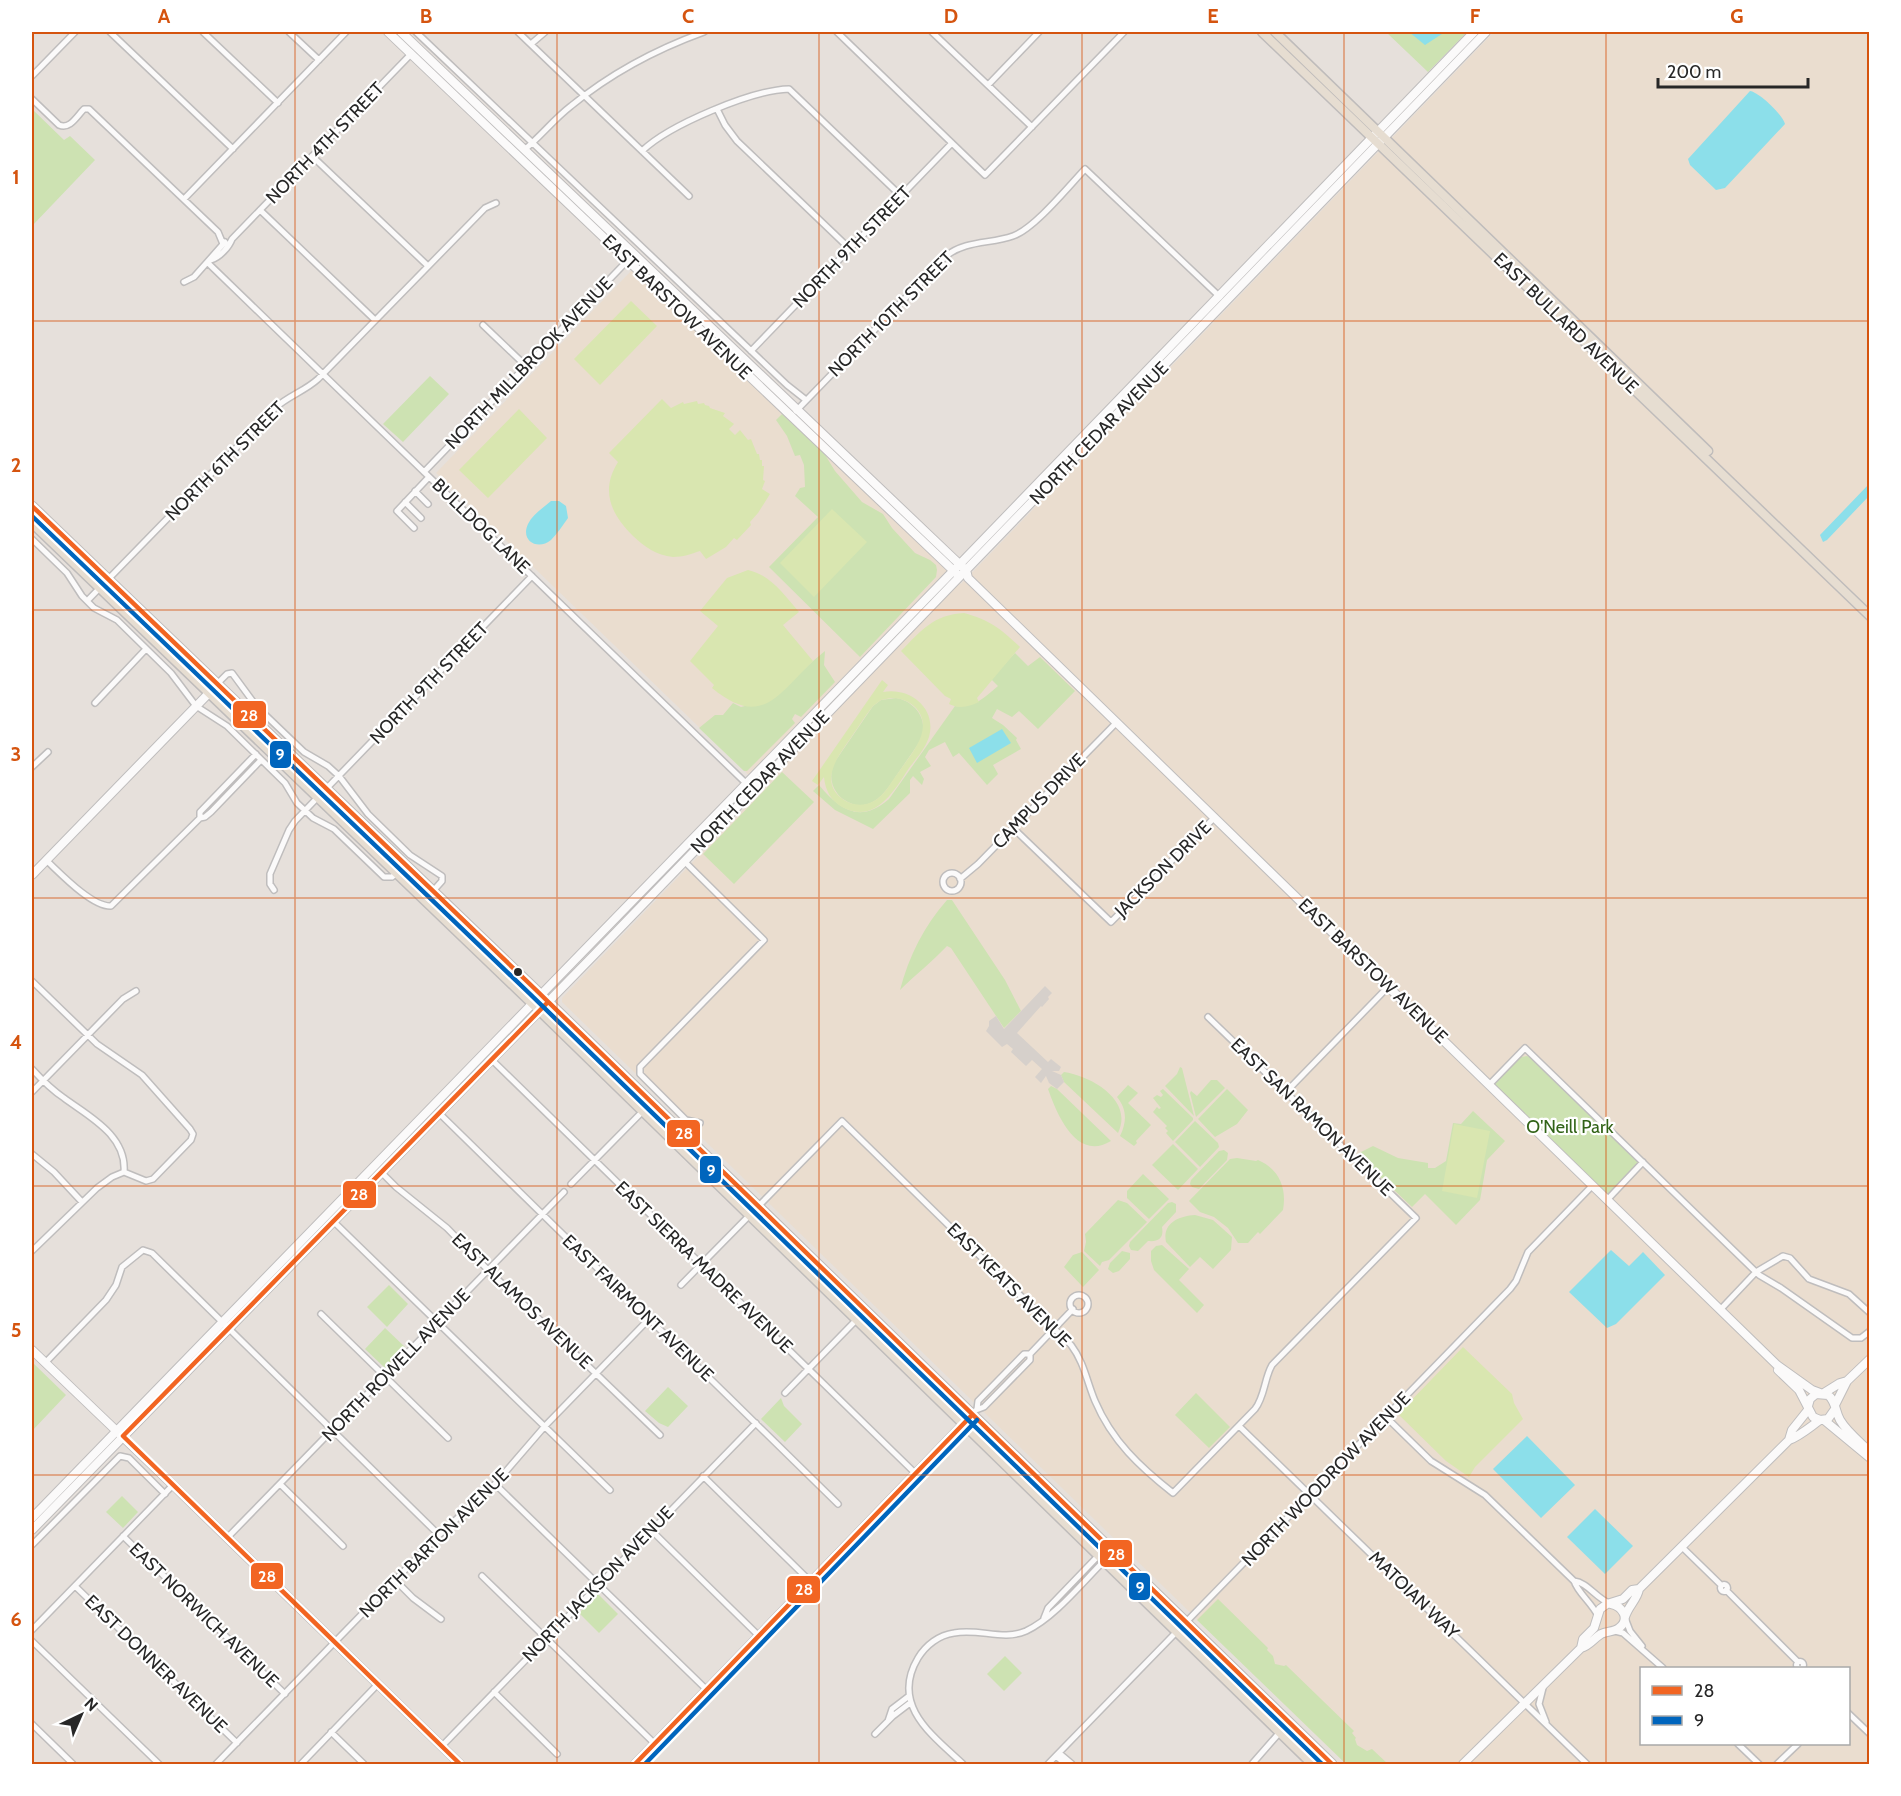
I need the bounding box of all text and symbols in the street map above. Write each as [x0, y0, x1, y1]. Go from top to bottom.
text: A [158, 4, 171, 28]
text: B [420, 4, 432, 28]
text: C [682, 4, 694, 28]
text: D [944, 4, 958, 28]
text: E [1207, 4, 1219, 28]
text: F [1470, 4, 1481, 28]
text: G [1730, 4, 1744, 28]
scale bar [1658, 51, 1808, 89]
text: 200 m [1667, 61, 1721, 83]
street label: NORTH 4TH STREET [261, 77, 389, 208]
text: 1 [12, 165, 20, 189]
street label: NORTH 9TH STREET [788, 181, 916, 312]
street label: EAST BARSTOW AVENUE [598, 230, 756, 384]
street label: NORTH 10TH STREET [824, 246, 959, 381]
street label: EAST BULLARD AVENUE [1489, 248, 1643, 398]
street label: NORTH MILLBROOK AVENUE [441, 272, 617, 454]
street label: NORTH CEDAR AVENUE [1025, 357, 1173, 509]
street label: NORTH 6TH STREET [161, 396, 290, 525]
text: 2 [11, 453, 21, 477]
street label: BULLDOG LANE [427, 474, 535, 578]
street label: NORTH 9TH STREET [365, 617, 493, 748]
line badge: 28 [232, 700, 267, 729]
text: 28 [240, 706, 258, 725]
street label: NORTH CEDAR AVENUE [686, 706, 834, 858]
line badge: 9 [269, 740, 292, 769]
text: 3 [11, 742, 21, 766]
text: 9 [276, 745, 285, 764]
street label: CAMPUS DRIVE [988, 749, 1090, 853]
street label: JACKSON DRIVE [1110, 816, 1216, 922]
street label: EAST BARSTOW AVENUE [1294, 894, 1452, 1048]
unlabelled marker [512, 966, 524, 978]
text: 4 [10, 1030, 22, 1054]
street label: EAST SAN RAMON AVENUE [1226, 1034, 1398, 1200]
park label: O'Neill Park [1526, 1116, 1615, 1138]
line badge: 28 [666, 1119, 701, 1148]
text: 28 [675, 1124, 693, 1143]
line badge: 9 [699, 1155, 722, 1184]
text: 9 [707, 1161, 716, 1180]
street label: EAST SIERRA MADRE AVENUE [611, 1177, 797, 1357]
line badge: 28 [342, 1180, 377, 1209]
text: 28 [350, 1185, 368, 1204]
street label: EAST KEATS AVENUE [942, 1218, 1076, 1352]
street label: EAST ALAMOS AVENUE [447, 1228, 597, 1374]
street label: EAST FAIRMONT AVENUE [558, 1230, 718, 1386]
street label: NORTH ROWELL AVENUE [317, 1284, 475, 1446]
text: 5 [11, 1318, 21, 1342]
street label: NORTH WOODROW AVENUE [1237, 1387, 1415, 1571]
street label: NORTH BARTON AVENUE [355, 1464, 513, 1622]
street label: NORTH JACKSON AVENUE [518, 1502, 678, 1666]
street label: EAST NORWICH AVENUE [125, 1538, 283, 1692]
line badge: 28 [1099, 1539, 1133, 1568]
text: 28 [1107, 1545, 1125, 1564]
street label: MATOIAN WAY [1364, 1547, 1464, 1644]
line badge: 28 [250, 1562, 284, 1590]
text: 28 [258, 1567, 276, 1586]
line badge: 9 [1128, 1572, 1151, 1601]
line badge: 28 [786, 1575, 821, 1604]
text: 9 [1136, 1578, 1145, 1597]
text: 28 [795, 1580, 813, 1599]
street label: EAST DONNER AVENUE [80, 1591, 232, 1737]
text: 6 [10, 1607, 22, 1631]
legend [1640, 1667, 1850, 1745]
text: 28 [1694, 1680, 1714, 1702]
north arrow [51, 1685, 111, 1745]
text: 9 [1694, 1710, 1704, 1732]

